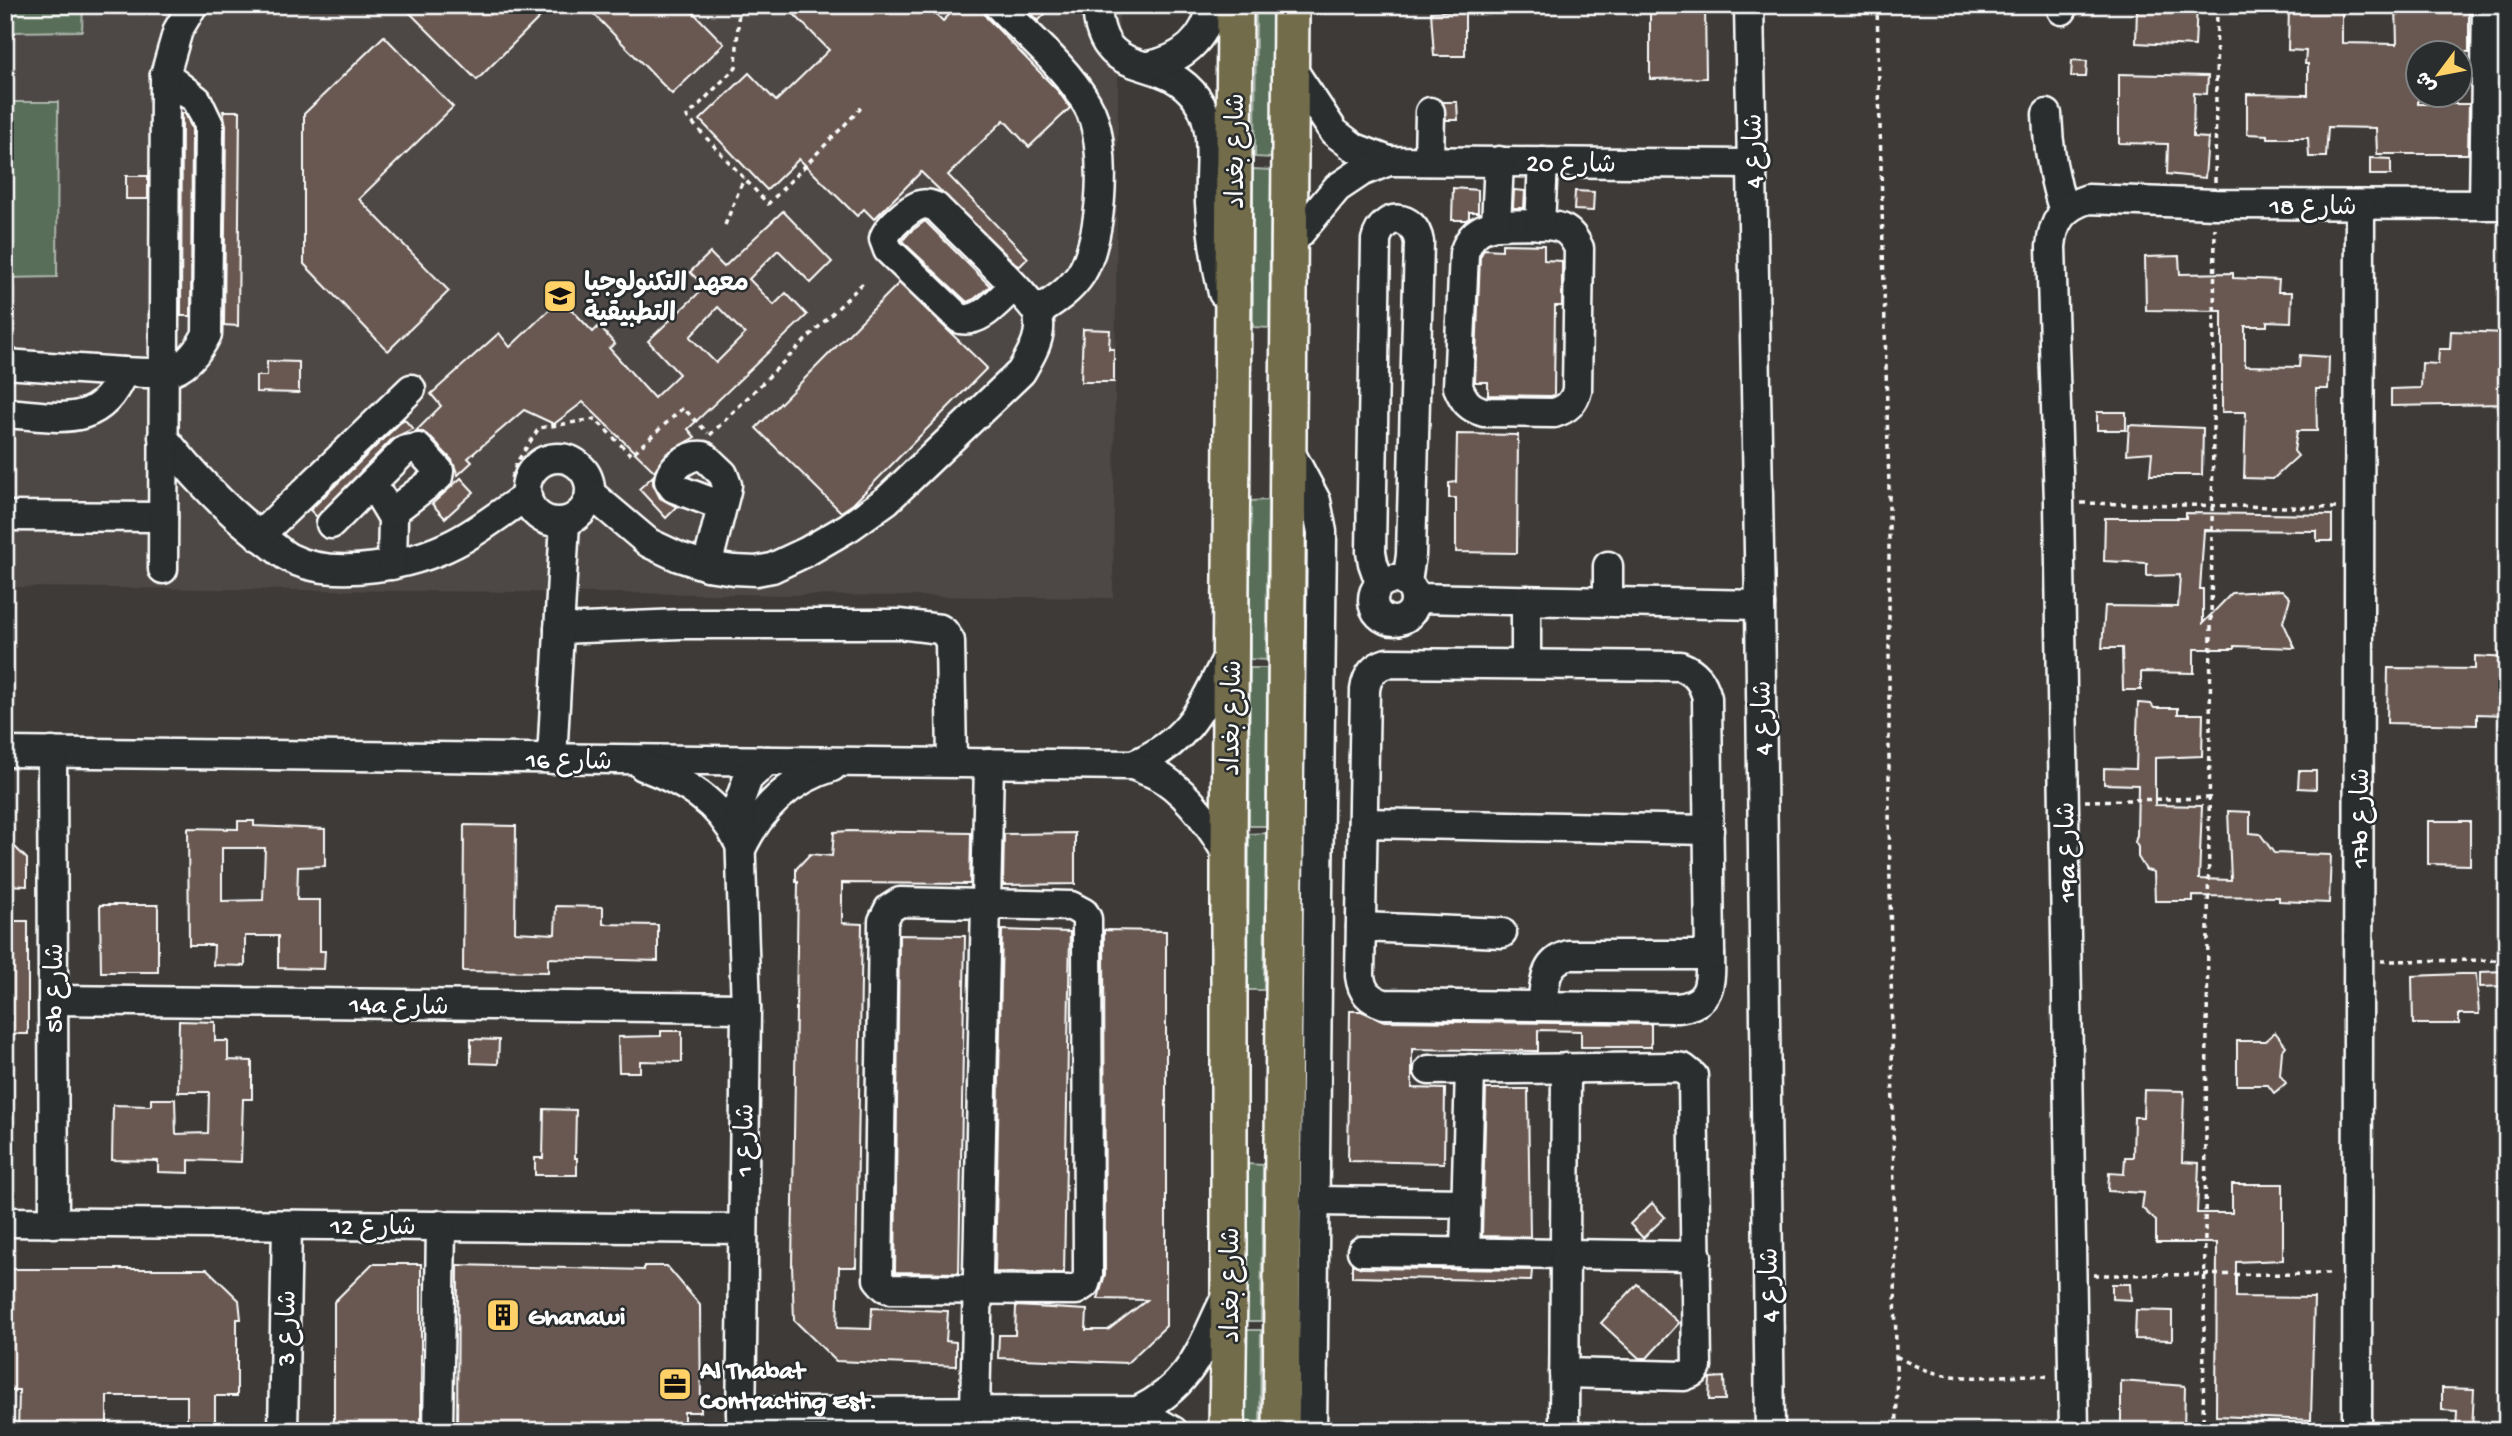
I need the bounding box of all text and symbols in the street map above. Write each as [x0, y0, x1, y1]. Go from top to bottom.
north arrow [2404, 38, 2474, 108]
text: ش [2412, 66, 2443, 96]
street label: شارع بغداد [1223, 93, 1254, 209]
street label: شارع 4 [1740, 113, 1773, 189]
street label: شارع 20 [1526, 150, 1616, 183]
street label: شارع 18 [2268, 194, 2357, 225]
place label: معهد التكنولوجيا التطبيقية [584, 269, 749, 331]
school or university icon: معهد التكنولوجيا التطبيقية [541, 277, 579, 315]
street label: شارع بغداد [1218, 660, 1251, 776]
street label: شارع 4 [1749, 680, 1782, 756]
street label: شارع 16 [525, 747, 612, 780]
street label: 17b شارع [2348, 768, 2379, 869]
street label: 19a شارع [2053, 801, 2086, 903]
street label: 5b شارع [42, 943, 73, 1033]
street label: 14a شارع [348, 992, 449, 1025]
street label: شارع 1 [731, 1103, 764, 1178]
street label: شارع 12 [329, 1214, 416, 1245]
street label: شارع بغداد [1218, 1227, 1249, 1343]
street label: شارع 4 [1756, 1247, 1789, 1323]
street label: شارع 3 [273, 1290, 306, 1367]
building icon: Ghanawi [484, 1296, 522, 1334]
place label: Ghanawi [528, 1304, 625, 1335]
place label: Al Thabat Contracting Est. [699, 1358, 877, 1419]
office icon: Al Thabat Contracting Est. [656, 1365, 694, 1403]

